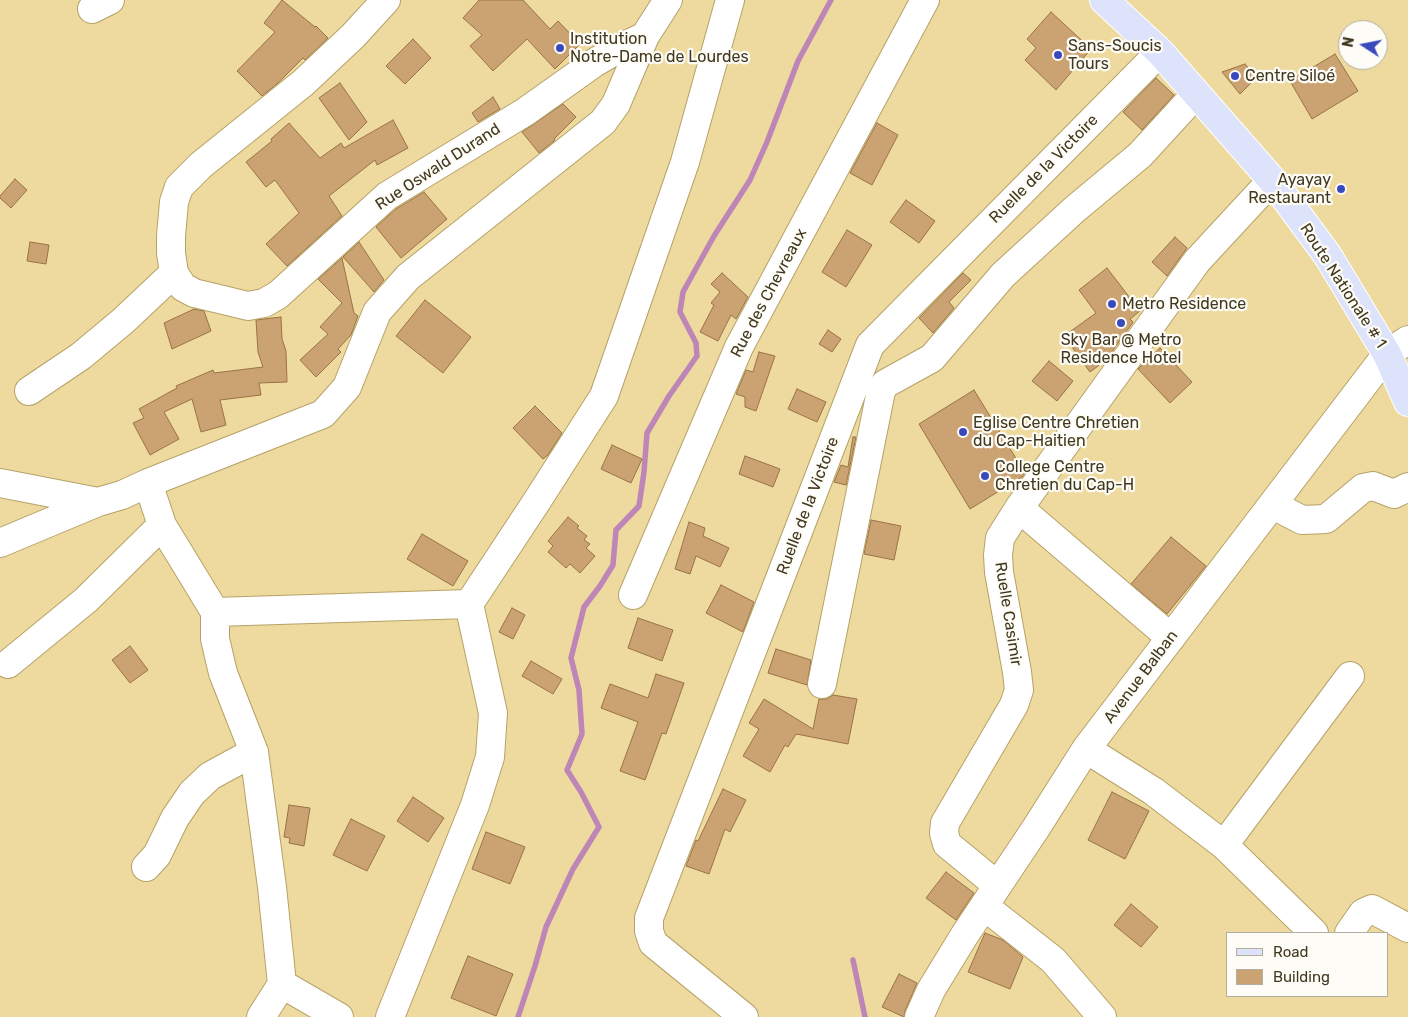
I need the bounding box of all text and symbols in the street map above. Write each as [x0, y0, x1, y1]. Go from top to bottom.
north arrow [1338, 20, 1388, 70]
place label: Institution Notre-Dame de Lourdes [570, 29, 749, 67]
place label: Sans-Soucis Tours [1068, 36, 1162, 74]
text: N [1339, 36, 1358, 49]
marker: Institution Notre-Dame de Lourdes [554, 42, 566, 54]
marker: Sans-Soucis Tours [1052, 49, 1064, 61]
place label: Centre Siloé [1245, 66, 1335, 86]
marker: Centre Siloé [1229, 70, 1241, 82]
street label: Ruelle de la Victoire [986, 111, 1102, 227]
street label: Rue Oswald Durand [372, 119, 504, 215]
place label: Ayayay Restaurant [1248, 170, 1331, 208]
marker: Ayayay Restaurant [1335, 183, 1347, 195]
street label: Route Nationale # 1 [1296, 220, 1390, 352]
street label: Rue des Chevreaux [727, 225, 811, 361]
place label: Metro Residence [1122, 294, 1246, 314]
marker: Metro Residence [1106, 298, 1118, 310]
marker: Sky Bar @ Metro Residence Hotel [1115, 317, 1127, 329]
place label: Sky Bar @ Metro Residence Hotel [1061, 330, 1181, 368]
place label: Eglise Centre Chretien du Cap-Haitien [973, 413, 1139, 451]
marker: Eglise Centre Chretien du Cap-Haitien [957, 426, 969, 438]
street label: Ruelle de la Victoire [773, 434, 843, 578]
place label: College Centre Chretien du Cap-H [995, 457, 1134, 495]
marker: College Centre Chretien du Cap-H [979, 470, 991, 482]
street label: Ruelle Casimir [990, 560, 1026, 668]
street label: Avenue Balban [1100, 627, 1182, 727]
legend [1226, 932, 1388, 997]
text: Road [1273, 943, 1309, 961]
text: Building [1273, 968, 1330, 986]

